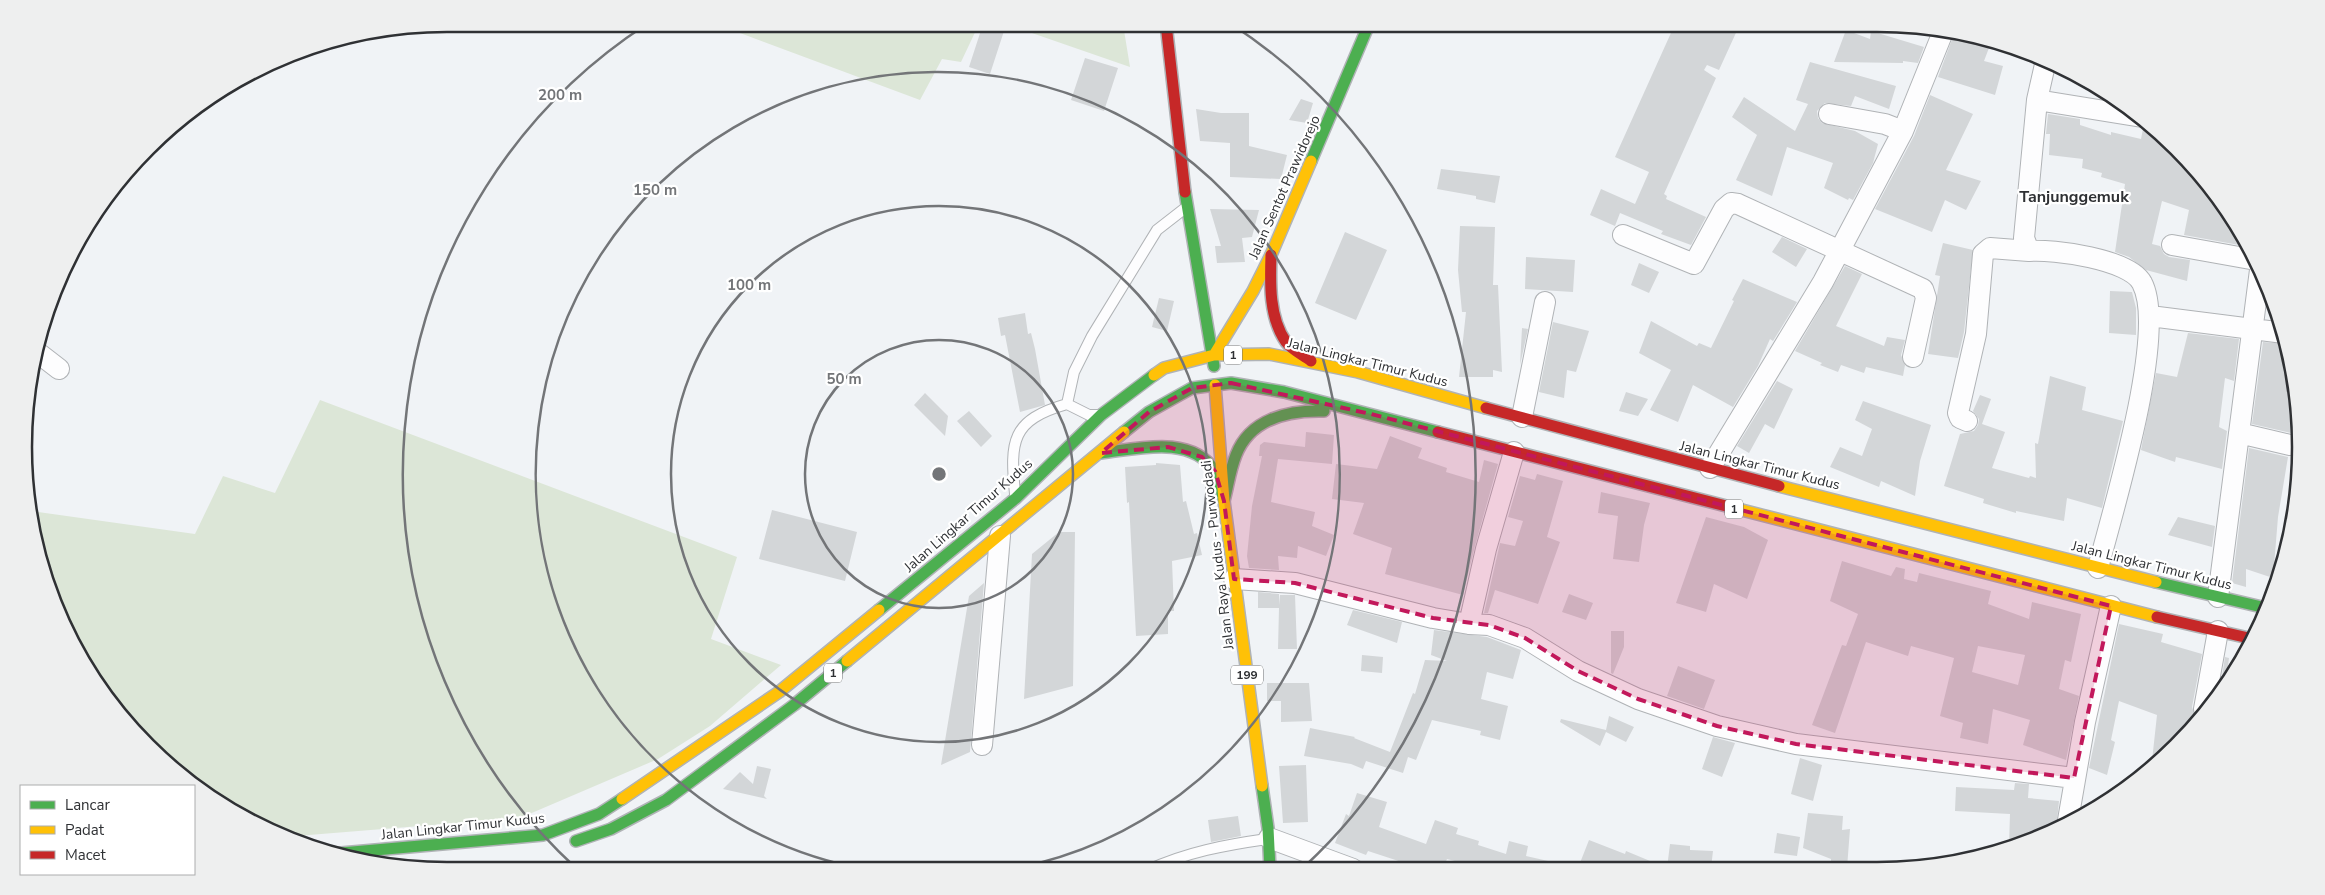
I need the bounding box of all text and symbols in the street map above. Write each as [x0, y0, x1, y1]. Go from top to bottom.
text: 200 m [538, 85, 582, 105]
street label: Jalan Sentot Prawidorejo [1244, 112, 1325, 263]
text: 150 m [633, 180, 677, 200]
district label: Tanjunggemuk [2019, 186, 2129, 208]
text: 100 m [727, 275, 771, 295]
street label: Jalan Lingkar Timur Kudus [1285, 333, 1450, 392]
road number: 1 [1224, 346, 1242, 364]
text: 50 m [826, 369, 862, 389]
street label: Jalan Lingkar Timur Kudus [1677, 436, 1842, 495]
street label: Jalan Lingkar Timur Kudus [899, 454, 1037, 577]
street label: Jalan Raya Kudus - Purwodadi [1196, 459, 1239, 652]
centre of rings [930, 465, 948, 483]
road number: 1 [1725, 499, 1743, 518]
street label: Jalan Lingkar Timur Kudus [2069, 536, 2234, 595]
road number: 1 [824, 664, 842, 682]
road number: 199 [1231, 666, 1263, 684]
legend [20, 785, 195, 875]
text: Lancar [65, 795, 110, 815]
street label: Jalan Lingkar Timur Kudus [379, 808, 546, 845]
text: Padat [65, 820, 105, 840]
text: Macet [65, 845, 107, 865]

